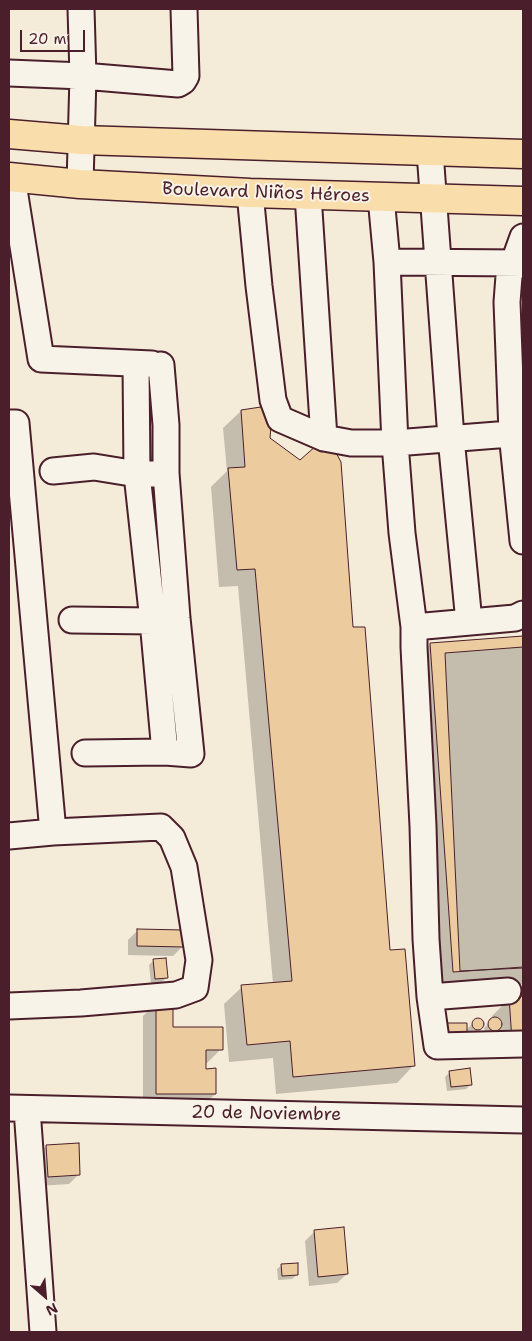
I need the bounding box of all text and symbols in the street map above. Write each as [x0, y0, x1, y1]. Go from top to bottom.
scale bar [22, 20, 88, 52]
text: 20 m [28, 29, 67, 49]
street label: Boulevard Niños Héroes [162, 179, 370, 207]
street label: 20 de Noviembre [191, 1102, 341, 1126]
north arrow [20, 1271, 70, 1321]
text: N [43, 1299, 61, 1320]

